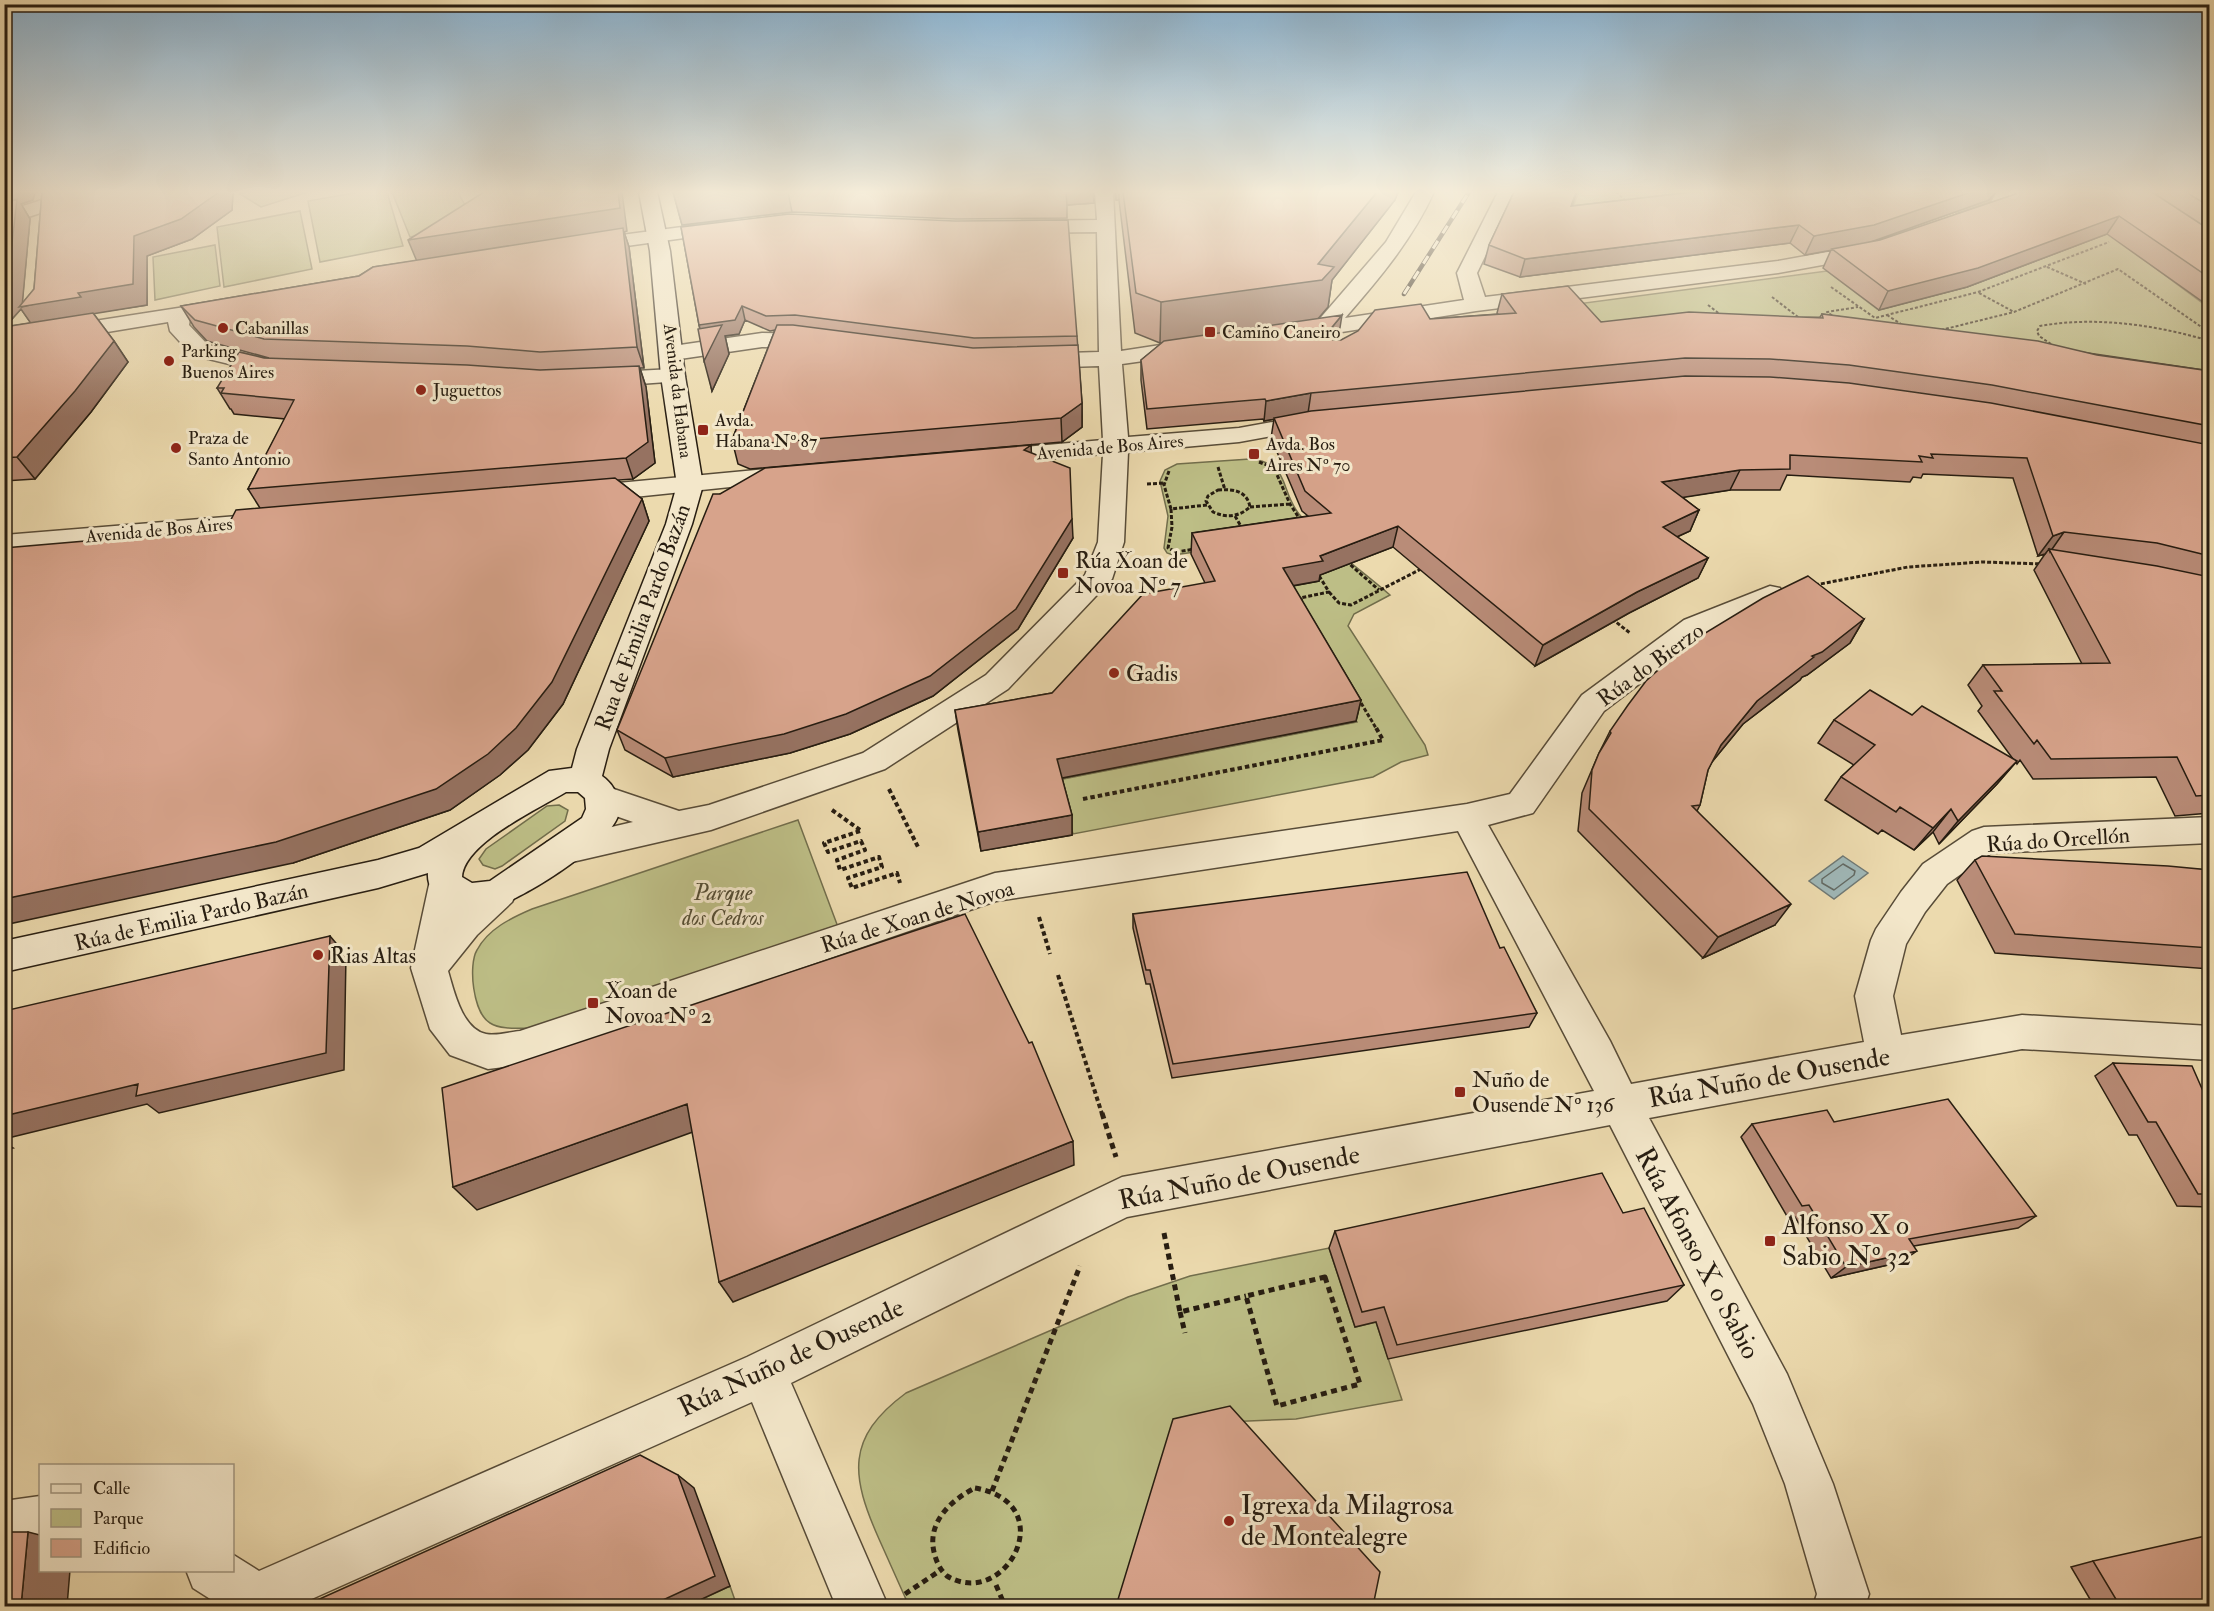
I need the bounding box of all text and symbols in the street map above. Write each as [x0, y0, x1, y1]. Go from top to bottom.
place label: Cabanillas [235, 317, 309, 340]
marker: Cabanillas [216, 321, 230, 335]
place label: Camiño Caneiro [1222, 321, 1341, 344]
street label: Avenida da Habana [658, 322, 697, 460]
marker: Camiño Caneiro [1203, 325, 1217, 339]
place label: Parking Buenos Aires [181, 340, 274, 384]
marker: Parking Buenos Aires [162, 354, 176, 368]
place label: Juguettos [432, 379, 502, 402]
marker: Juguettos [414, 383, 428, 397]
place label: Avda. Habana Nº 87 [714, 409, 817, 453]
marker: Avda. Habana Nº 87 [696, 423, 710, 437]
place label: Praza de Santo Antonio [188, 427, 291, 471]
street label: Avenida de Bos Aires [1035, 430, 1184, 465]
place label: Avda. Bos Aires Nº 70 [1265, 433, 1350, 477]
marker: Praza de Santo Antonio [169, 441, 183, 455]
marker: Avda. Bos Aires Nº 70 [1247, 447, 1261, 461]
street label: Rua de Emilia Pardo Bazán [589, 500, 697, 735]
street label: Avenida de Bos Aires [84, 513, 233, 548]
place label: Rúa Xoan de Novoa Nº 7 [1075, 547, 1188, 600]
marker: Rúa Xoan de Novoa Nº 7 [1056, 566, 1070, 580]
street label: Rúa do Bierzo [1592, 617, 1710, 713]
place label: Gadis [1126, 660, 1178, 688]
marker: Gadis [1107, 666, 1121, 680]
street label: Rúa do Orcellón [1985, 821, 2131, 859]
street label: Rúa de Xoan de Novoa [817, 874, 1018, 960]
street label: Rúa de Emilia Pardo Bazán [72, 876, 311, 958]
park label: Parque dos Cedros [681, 879, 765, 932]
place label: Rias Altas [330, 942, 416, 970]
marker: Rias Altas [311, 948, 325, 962]
place label: Xoan de Novoa Nº 2 [605, 977, 712, 1030]
marker: Xoan de Novoa Nº 2 [586, 996, 600, 1010]
street label: Rúa Nuño de Ousende [1646, 1040, 1893, 1115]
place label: Nuño de Ousende Nº 136 [1472, 1066, 1616, 1119]
marker: Nuño de Ousende Nº 136 [1453, 1085, 1467, 1099]
street label: Rúa Nuño de Ousende [1116, 1138, 1363, 1217]
street label: Rúa Afonso X o Sabio [1628, 1142, 1767, 1365]
place label: Alfonso X o Sabio Nº 32 [1781, 1209, 1911, 1273]
marker: Alfonso X o Sabio Nº 32 [1763, 1234, 1777, 1248]
street label: Rúa Nuño de Ousende [673, 1291, 909, 1424]
legend [39, 1464, 234, 1572]
text: Calle [93, 1477, 131, 1500]
place label: Igrexa da Milagrosa de Montealegre [1241, 1489, 1454, 1553]
text: Parque [93, 1507, 144, 1530]
marker: Igrexa da Milagrosa de Montealegre [1222, 1514, 1236, 1528]
text: Edificio [93, 1537, 150, 1560]

